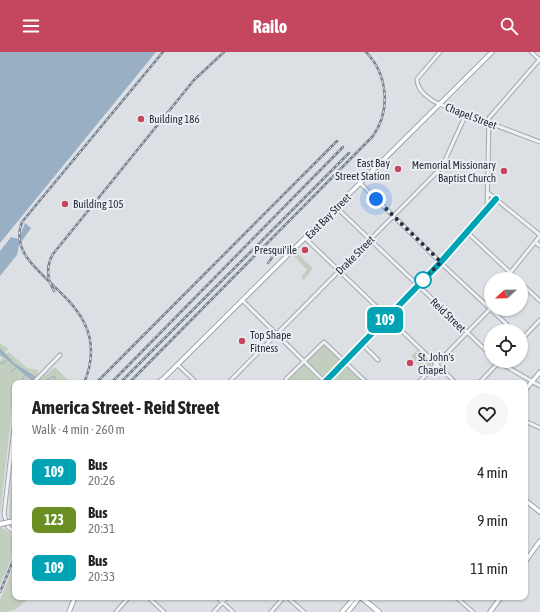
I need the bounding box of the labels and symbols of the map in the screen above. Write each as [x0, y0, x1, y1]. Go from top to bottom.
street label: Chapel Street [444, 101, 498, 131]
place label: Building 186 [149, 113, 200, 125]
marker: Building 186 [136, 114, 146, 124]
place label: East Bay Street Station [335, 157, 390, 182]
place label: Memorial Missionary Baptist Church [412, 159, 496, 184]
marker: East Bay Street Station [393, 164, 403, 174]
marker: Memorial Missionary Baptist Church [499, 166, 509, 176]
your location [366, 189, 386, 209]
street label: East Bay Street [303, 191, 353, 241]
place label: Building 105 [73, 198, 124, 210]
marker: Building 105 [60, 199, 70, 209]
street label: Drake Street [333, 233, 377, 277]
place label: Presqui'ile [254, 244, 297, 256]
marker: Presqui'ile [300, 245, 310, 255]
unlabelled marker [414, 271, 432, 289]
north arrow [484, 272, 528, 316]
street label: Reid Street [428, 295, 468, 335]
line badge: 109 [362, 307, 408, 333]
place label: Top Shape Fitness [250, 329, 291, 354]
marker: Top Shape Fitness [237, 336, 247, 346]
place label: St. John's Chapel [418, 351, 454, 376]
marker: St. John's Chapel [405, 358, 415, 368]

